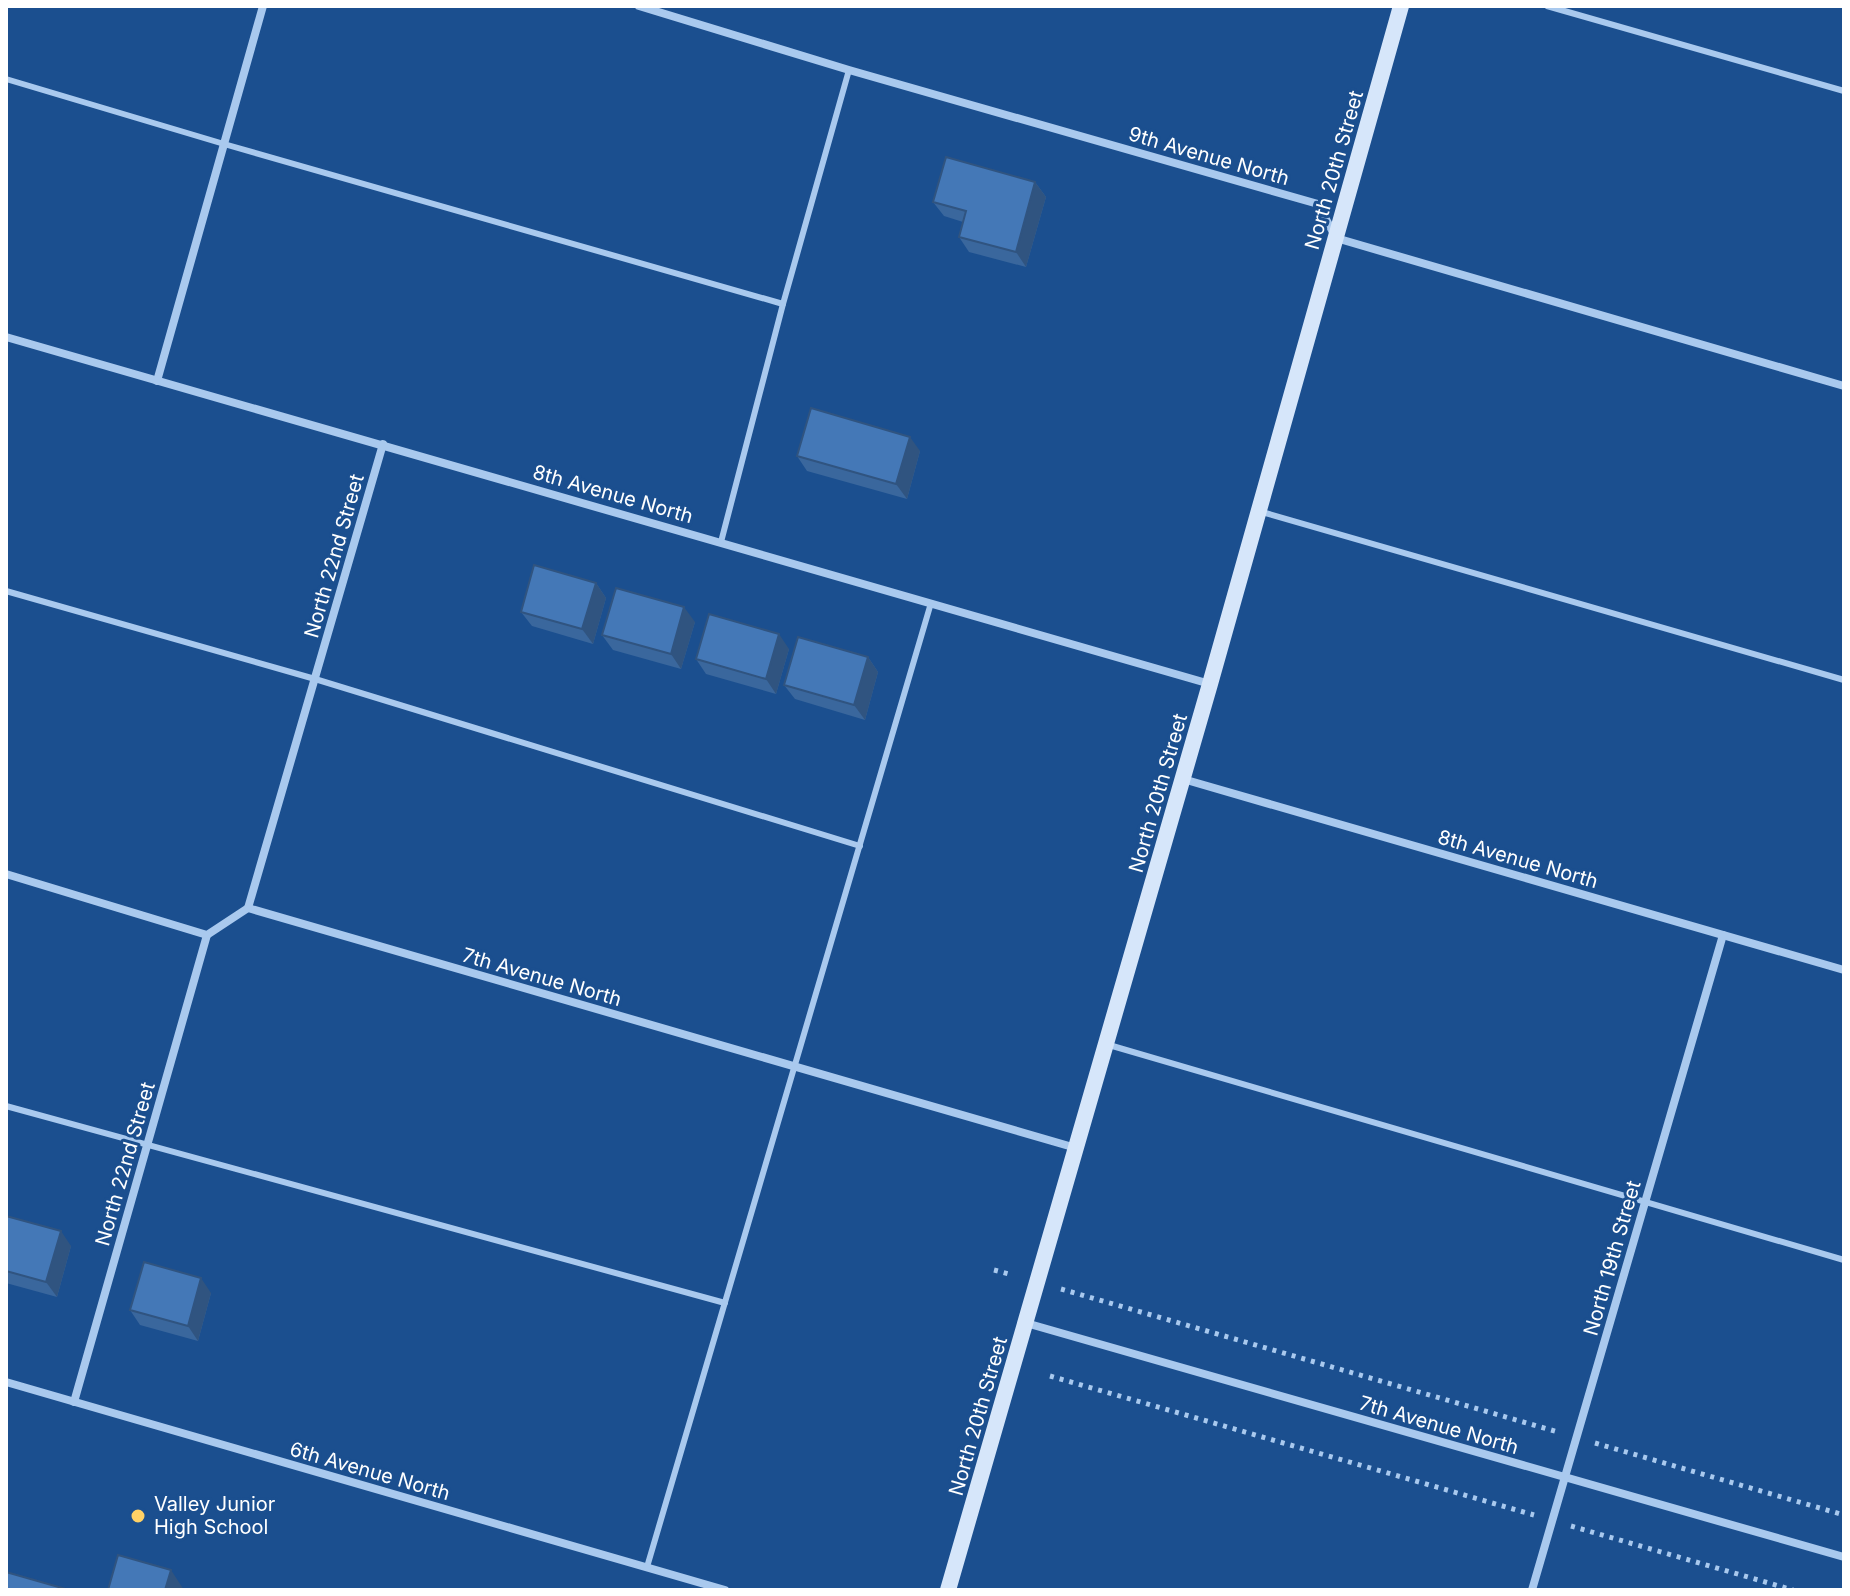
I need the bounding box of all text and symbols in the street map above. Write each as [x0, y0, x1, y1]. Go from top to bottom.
street label: North 20th Street [1300, 87, 1368, 252]
street label: 9th Avenue North [1126, 122, 1292, 190]
street label: 8th Avenue North [530, 460, 696, 528]
street label: North 22nd Street [299, 471, 369, 641]
street label: North 20th Street [1124, 710, 1192, 875]
street label: 8th Avenue North [1435, 825, 1601, 893]
street label: 7th Avenue North [460, 943, 624, 1011]
street label: North 22nd Street [90, 1079, 160, 1249]
street label: North 19th Street [1578, 1177, 1646, 1338]
street label: North 20th Street [944, 1333, 1012, 1498]
street label: 7th Avenue North [1357, 1391, 1521, 1459]
street label: 6th Avenue North [287, 1437, 453, 1505]
place label: Valley Junior High School [154, 1492, 276, 1539]
marker: Valley Junior High School [129, 1507, 147, 1525]

